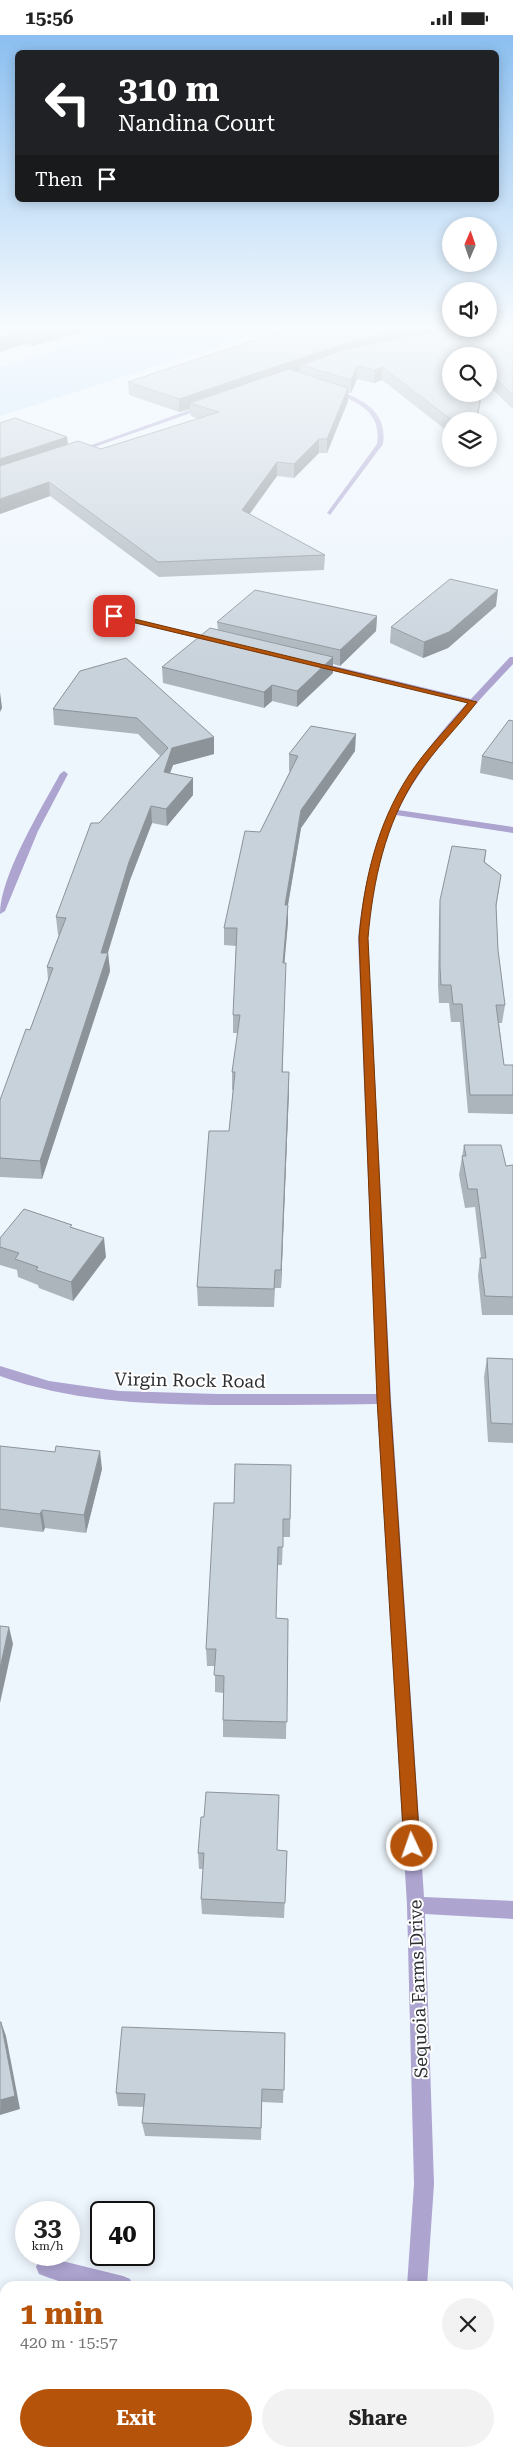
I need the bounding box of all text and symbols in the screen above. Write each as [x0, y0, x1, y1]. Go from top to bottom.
text: 15:56 [25, 6, 74, 29]
text: 310 m [118, 69, 219, 110]
icon: left [35, 70, 100, 135]
text: Nandina Court [118, 111, 275, 136]
icon: arrive [93, 165, 121, 193]
text: Then [35, 168, 83, 191]
north arrow [442, 217, 498, 273]
map controls [442, 217, 497, 467]
button: sound [442, 282, 497, 337]
button: search [442, 347, 497, 402]
button: layers [442, 412, 497, 467]
pin [93, 595, 135, 637]
icon: arrive [100, 602, 128, 630]
street label: Virgin Rock Road [114, 1368, 266, 1392]
position arrow [385, 1819, 437, 1871]
street label: Sequoia Farms Drive [404, 1899, 432, 2079]
speed limit sign: 40 [90, 2201, 155, 2266]
text: 33 [33, 2213, 62, 2242]
text: km/h [31, 2239, 64, 2253]
text: 1 min [20, 2296, 103, 2331]
button: close [442, 2298, 494, 2350]
text: 420 m · 15:57 [20, 2333, 118, 2352]
button: Exit [20, 2389, 252, 2447]
button: Share [262, 2389, 494, 2447]

